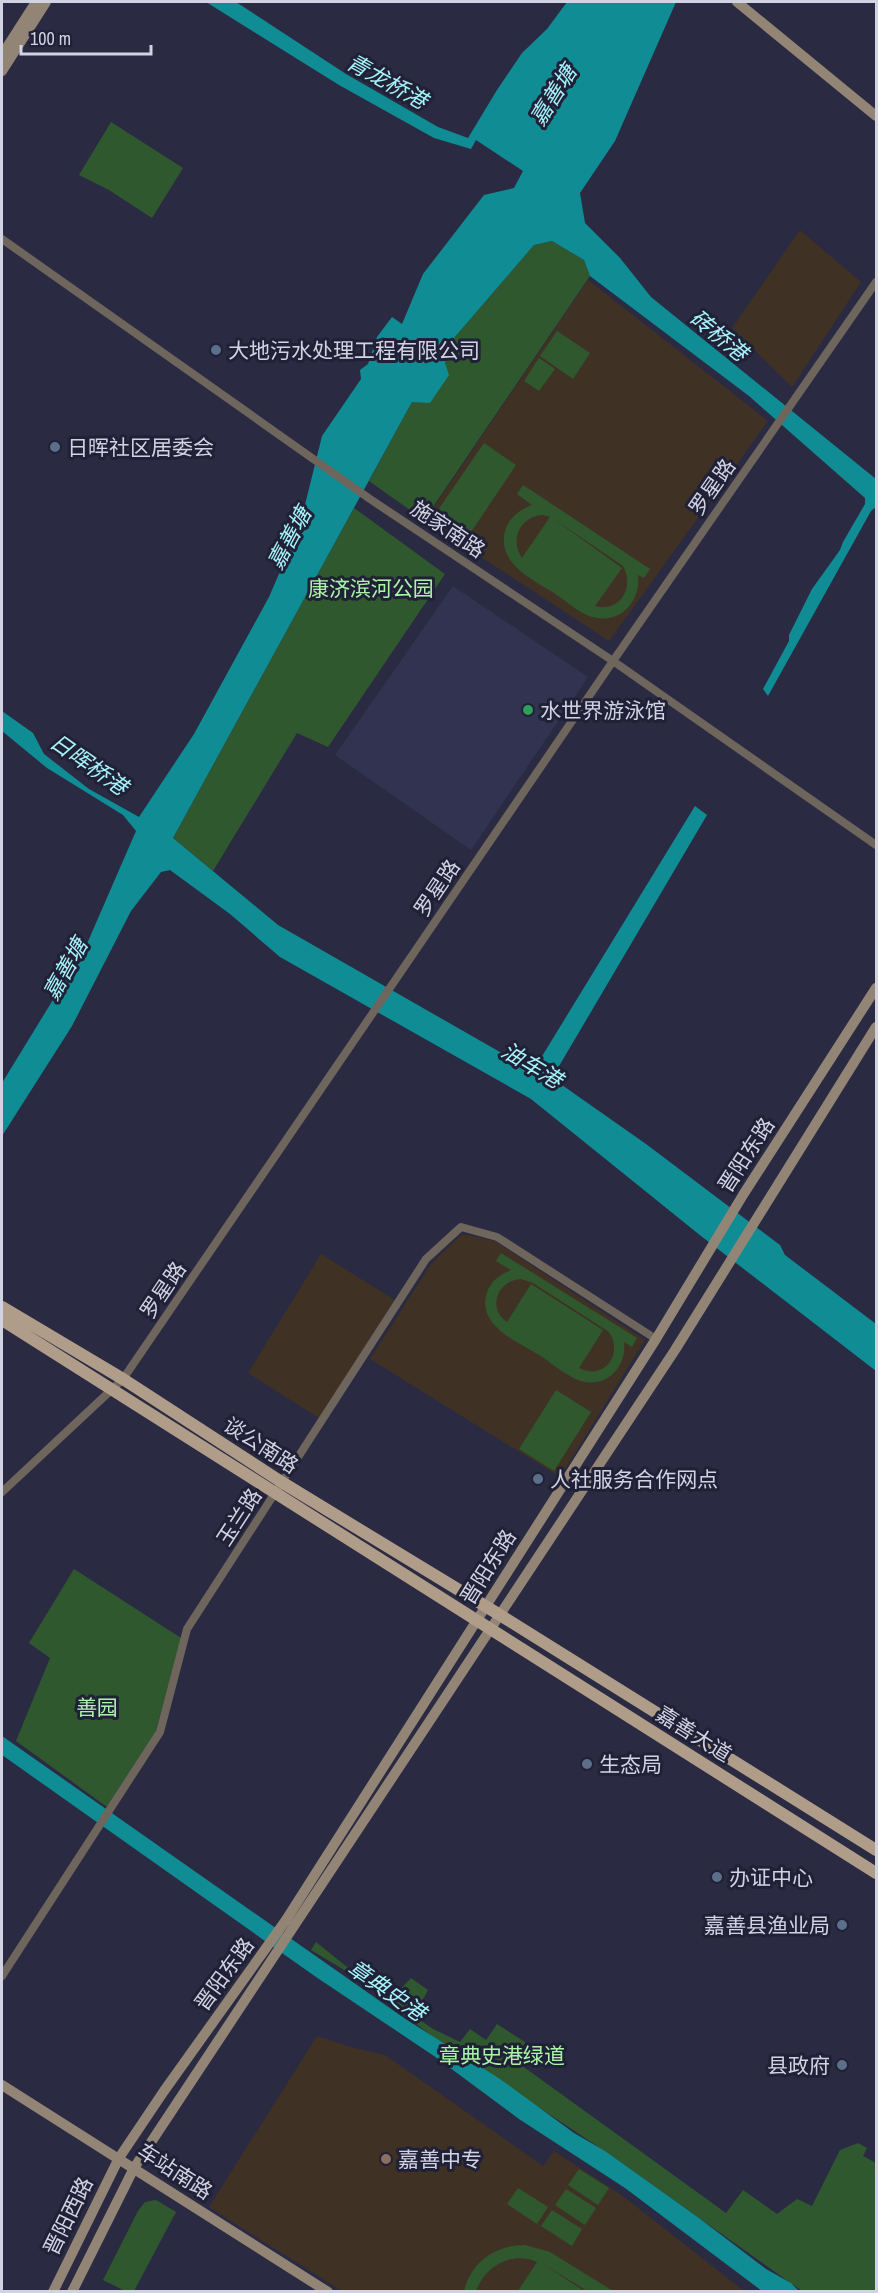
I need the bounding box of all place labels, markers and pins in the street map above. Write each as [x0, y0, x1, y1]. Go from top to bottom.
place label: 大地污水处理工程有限公司 [228, 336, 480, 365]
marker: 大地污水处理工程有限公司 [209, 343, 223, 357]
place label: 日晖社区居委会 [67, 433, 214, 462]
marker: 日晖社区居委会 [48, 440, 62, 454]
place label: 水世界游泳馆 [540, 696, 666, 725]
marker: 水世界游泳馆 [521, 703, 535, 717]
place label: 人社服务合作网点 [550, 1465, 718, 1494]
marker: 人社服务合作网点 [531, 1472, 545, 1486]
place label: 生态局 [599, 1750, 662, 1779]
marker: 生态局 [580, 1757, 594, 1771]
place label: 办证中心 [729, 1863, 813, 1892]
marker: 办证中心 [710, 1870, 724, 1884]
place label: 嘉善县渔业局 [704, 1911, 830, 1940]
marker: 嘉善县渔业局 [835, 1918, 849, 1932]
place label: 县政府 [767, 2051, 830, 2080]
marker: 县政府 [835, 2058, 849, 2072]
place label: 嘉善中专 [398, 2145, 482, 2174]
marker: 嘉善中专 [379, 2152, 393, 2166]

